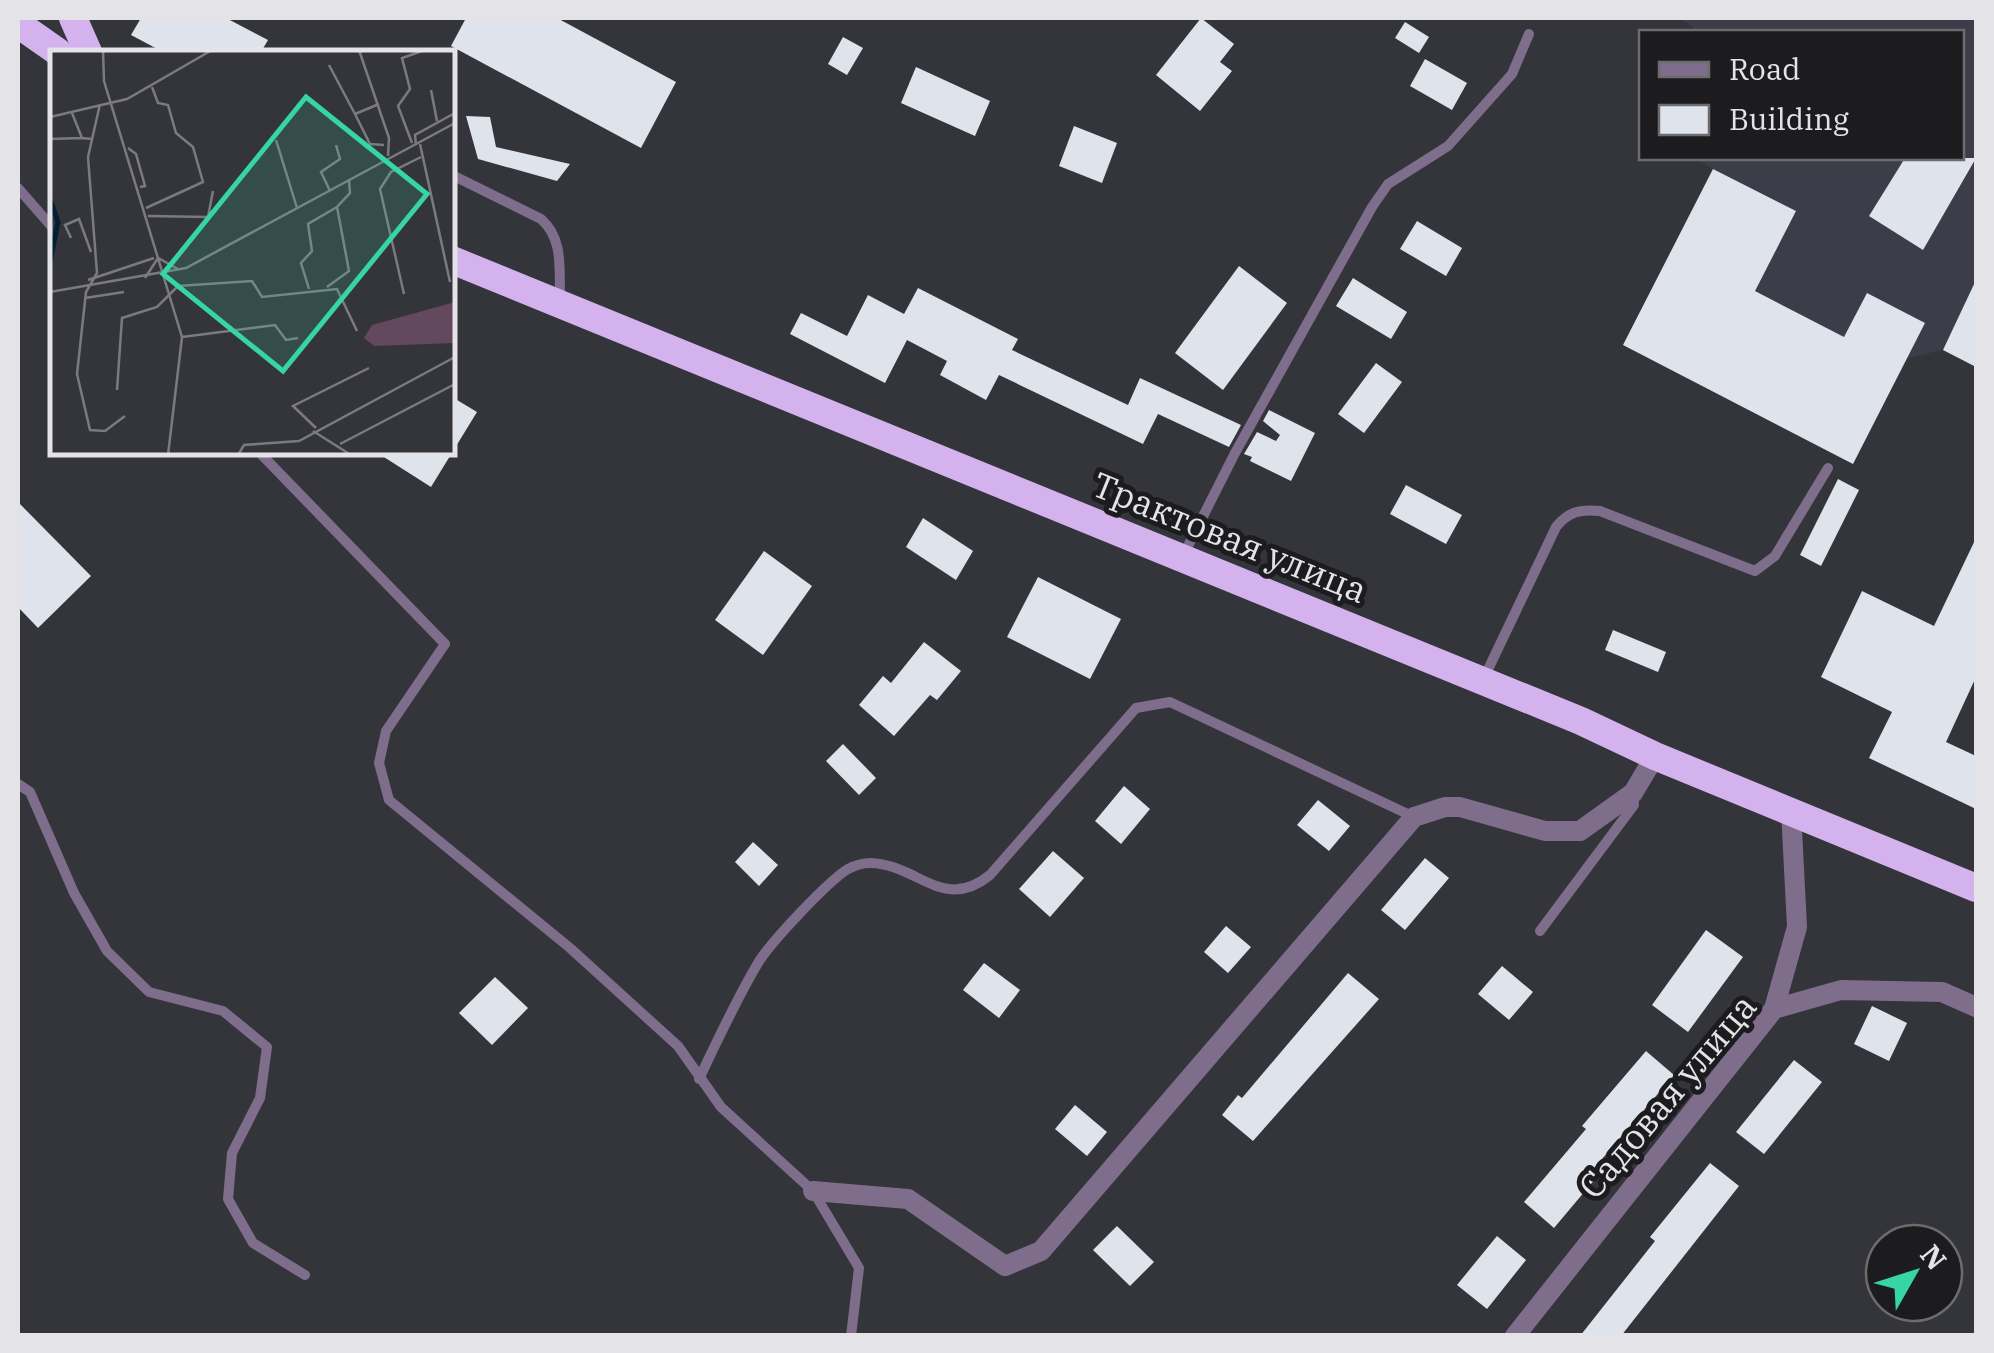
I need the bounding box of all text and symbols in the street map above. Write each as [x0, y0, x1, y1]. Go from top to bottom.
legend [1639, 30, 1964, 160]
text: Road [1729, 49, 1801, 88]
inset map [50, 50, 455, 455]
text: Building [1729, 99, 1849, 138]
street label: Трактовая улица [1086, 461, 1374, 613]
street label: Садовая улица [1568, 984, 1766, 1208]
north arrow [1864, 1223, 1964, 1323]
text: N [1912, 1237, 1955, 1277]

